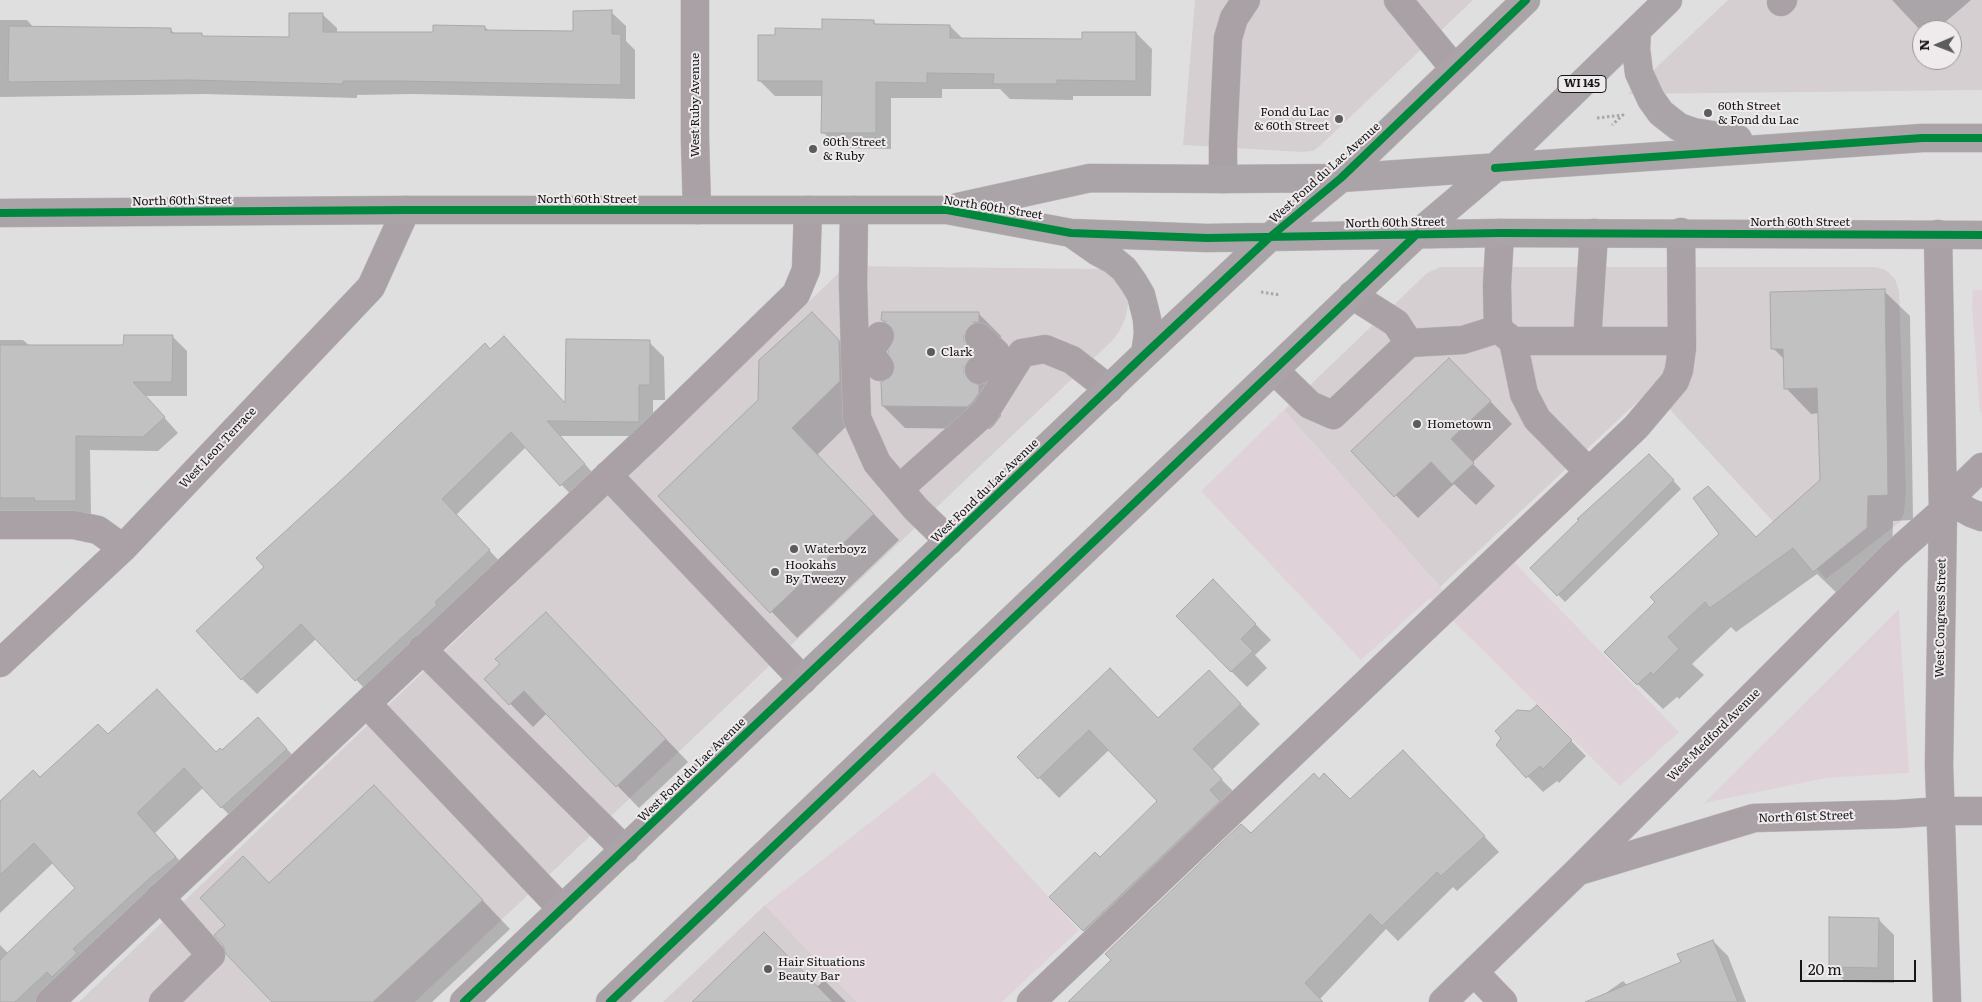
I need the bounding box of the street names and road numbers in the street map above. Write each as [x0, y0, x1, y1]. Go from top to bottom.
street label: West Ruby Avenue [688, 53, 702, 157]
road number: WI 145 [1558, 76, 1606, 92]
street label: West Fond du Lac Avenue [1267, 120, 1383, 226]
street label: North 60th Street [537, 192, 637, 206]
street label: North 60th Street [132, 193, 232, 209]
street label: North 60th Street [942, 193, 1044, 223]
street label: North 60th Street [1345, 215, 1445, 231]
street label: North 60th Street [1750, 215, 1850, 229]
street label: West Leon Terrace [177, 404, 259, 492]
street label: West Fond du Lac Avenue [928, 436, 1042, 546]
street label: West Congress Street [1933, 558, 1949, 678]
street label: West Medford Avenue [1665, 686, 1763, 784]
street label: West Fond du Lac Avenue [635, 715, 749, 825]
street label: North 61st Street [1758, 808, 1854, 826]

